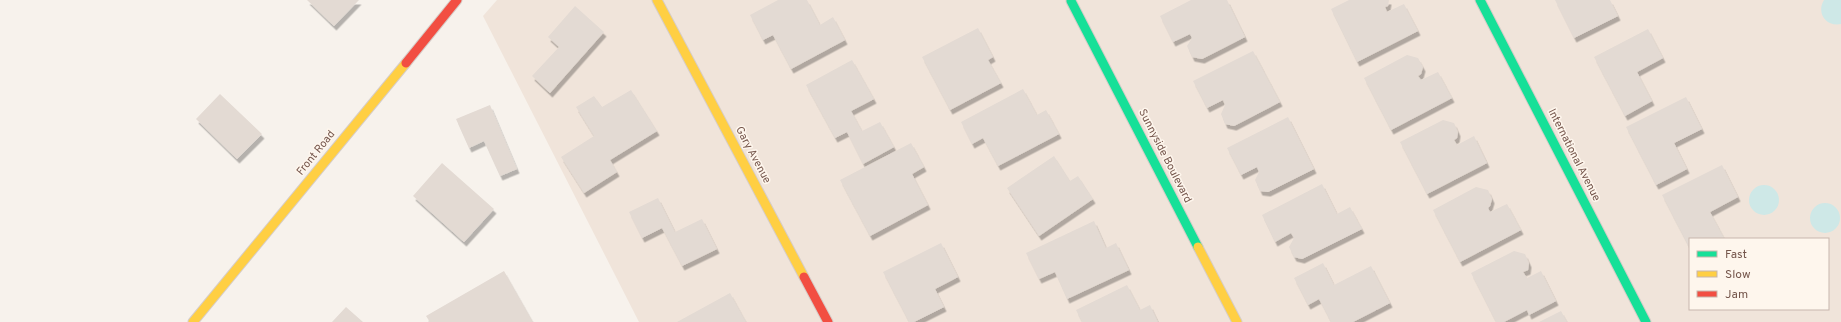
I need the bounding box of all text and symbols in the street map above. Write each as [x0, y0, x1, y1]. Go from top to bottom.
street label: International Avenue [1545, 106, 1603, 204]
street label: Sunnyside Boulevard [1135, 107, 1195, 205]
street label: Gary Avenue [732, 124, 774, 186]
street label: Front Road [294, 128, 338, 178]
legend [1689, 238, 1829, 310]
text: Fast [1725, 247, 1747, 263]
text: Slow [1725, 267, 1751, 283]
text: Jam [1725, 287, 1748, 303]

